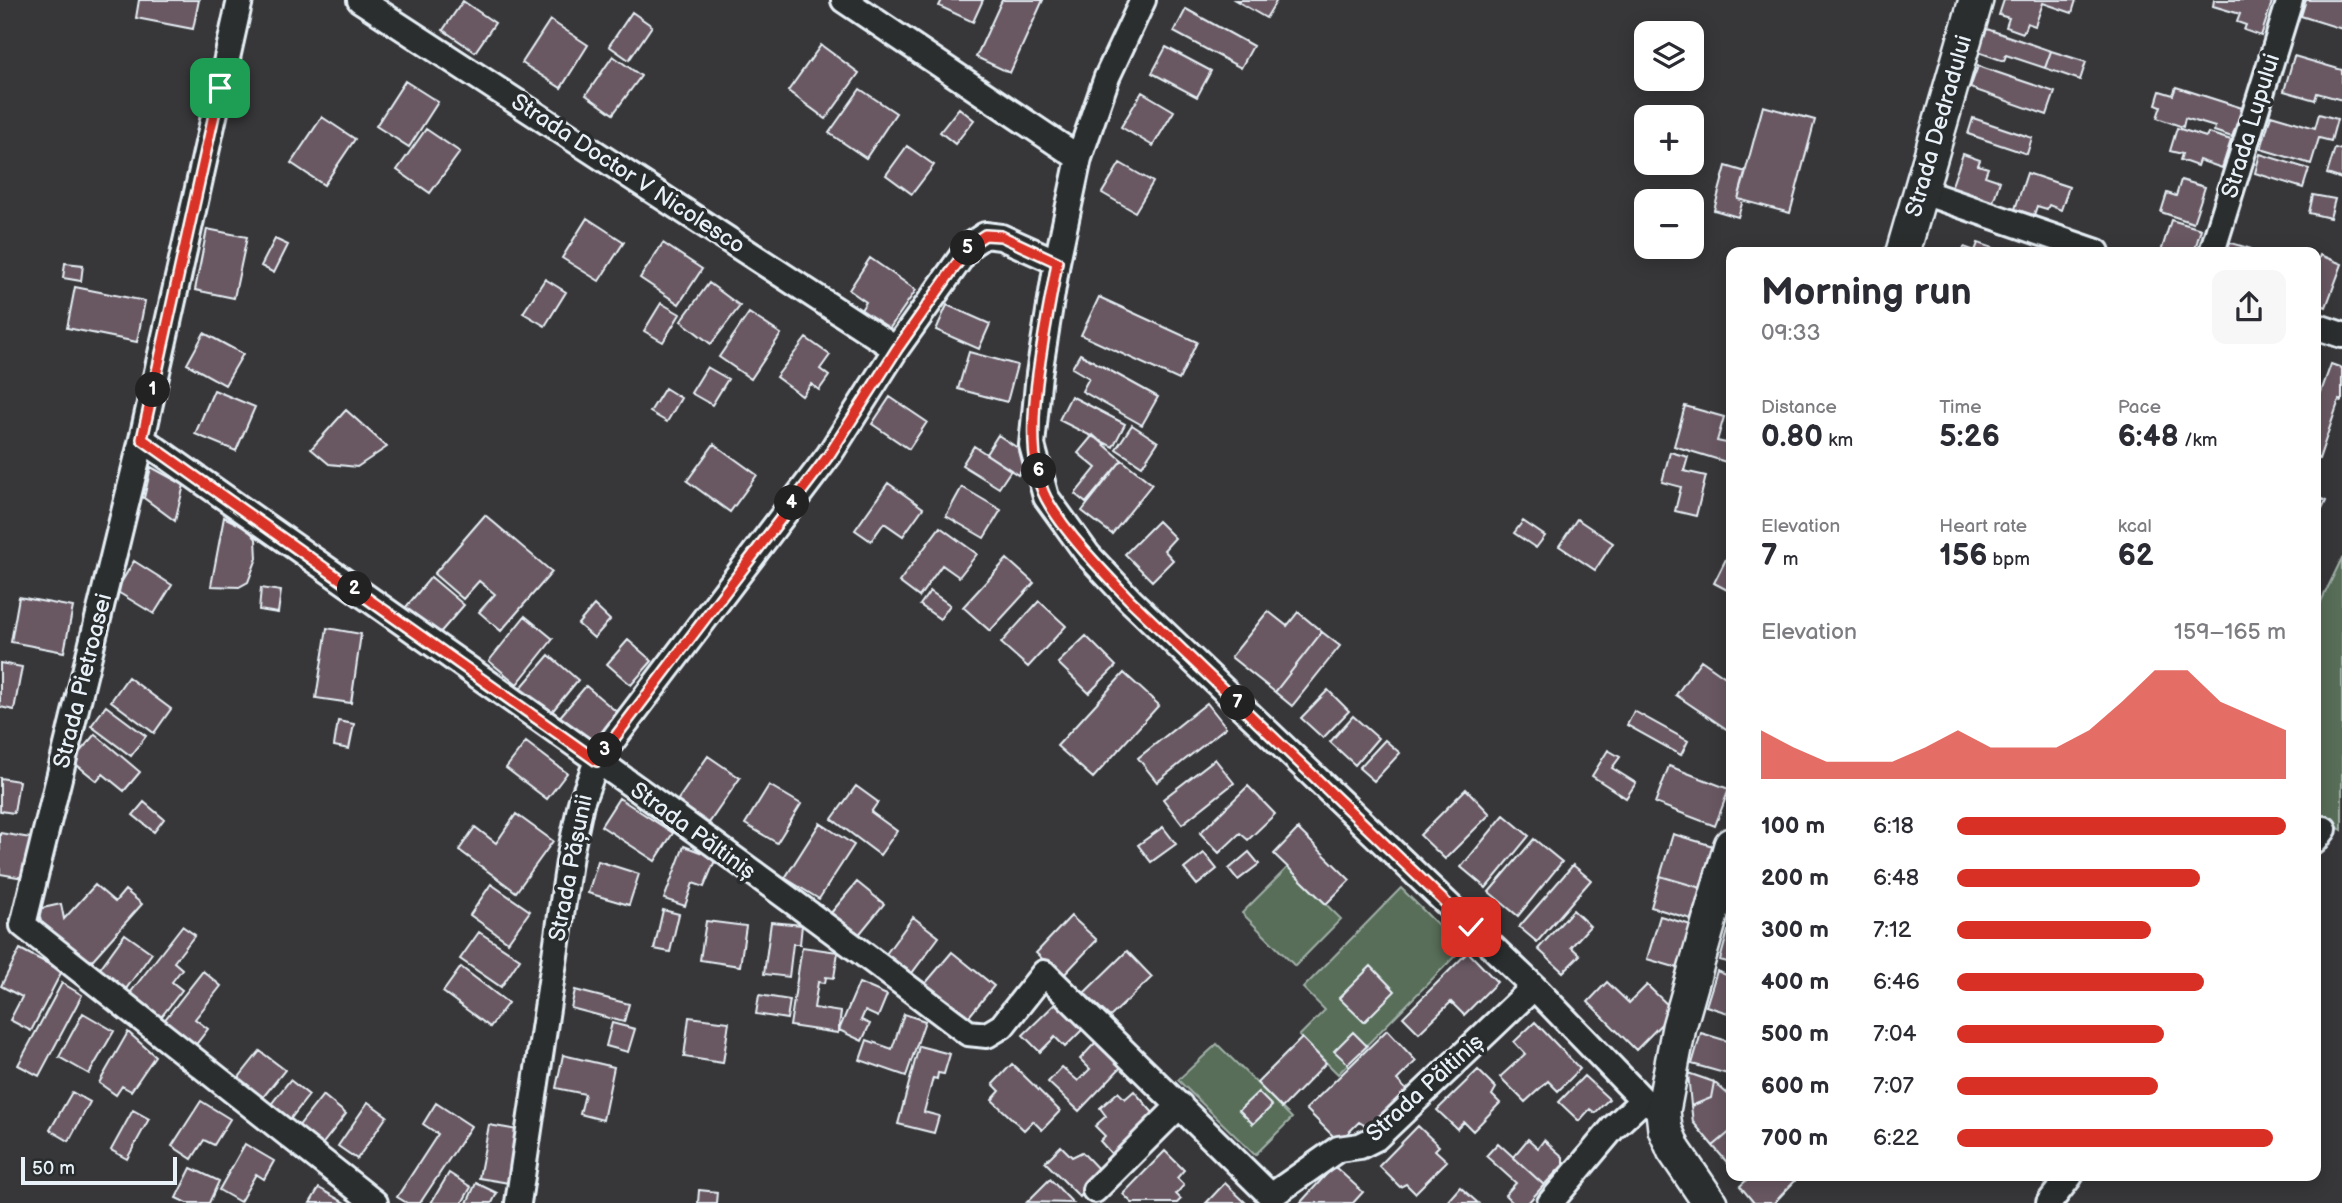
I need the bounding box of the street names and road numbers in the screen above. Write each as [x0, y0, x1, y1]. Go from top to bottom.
street label: Strada Dedradului [1900, 32, 1978, 220]
street label: Strada Lupului [2216, 50, 2286, 202]
street label: Strada Doctor V Nicolesco [506, 88, 750, 260]
street label: Strada Pietroasei [48, 591, 118, 771]
street label: Strada Păltiniș [625, 776, 761, 886]
street label: Strada Pășunii [543, 792, 599, 944]
street label: Strada Păltiniș [1361, 1028, 1489, 1148]

